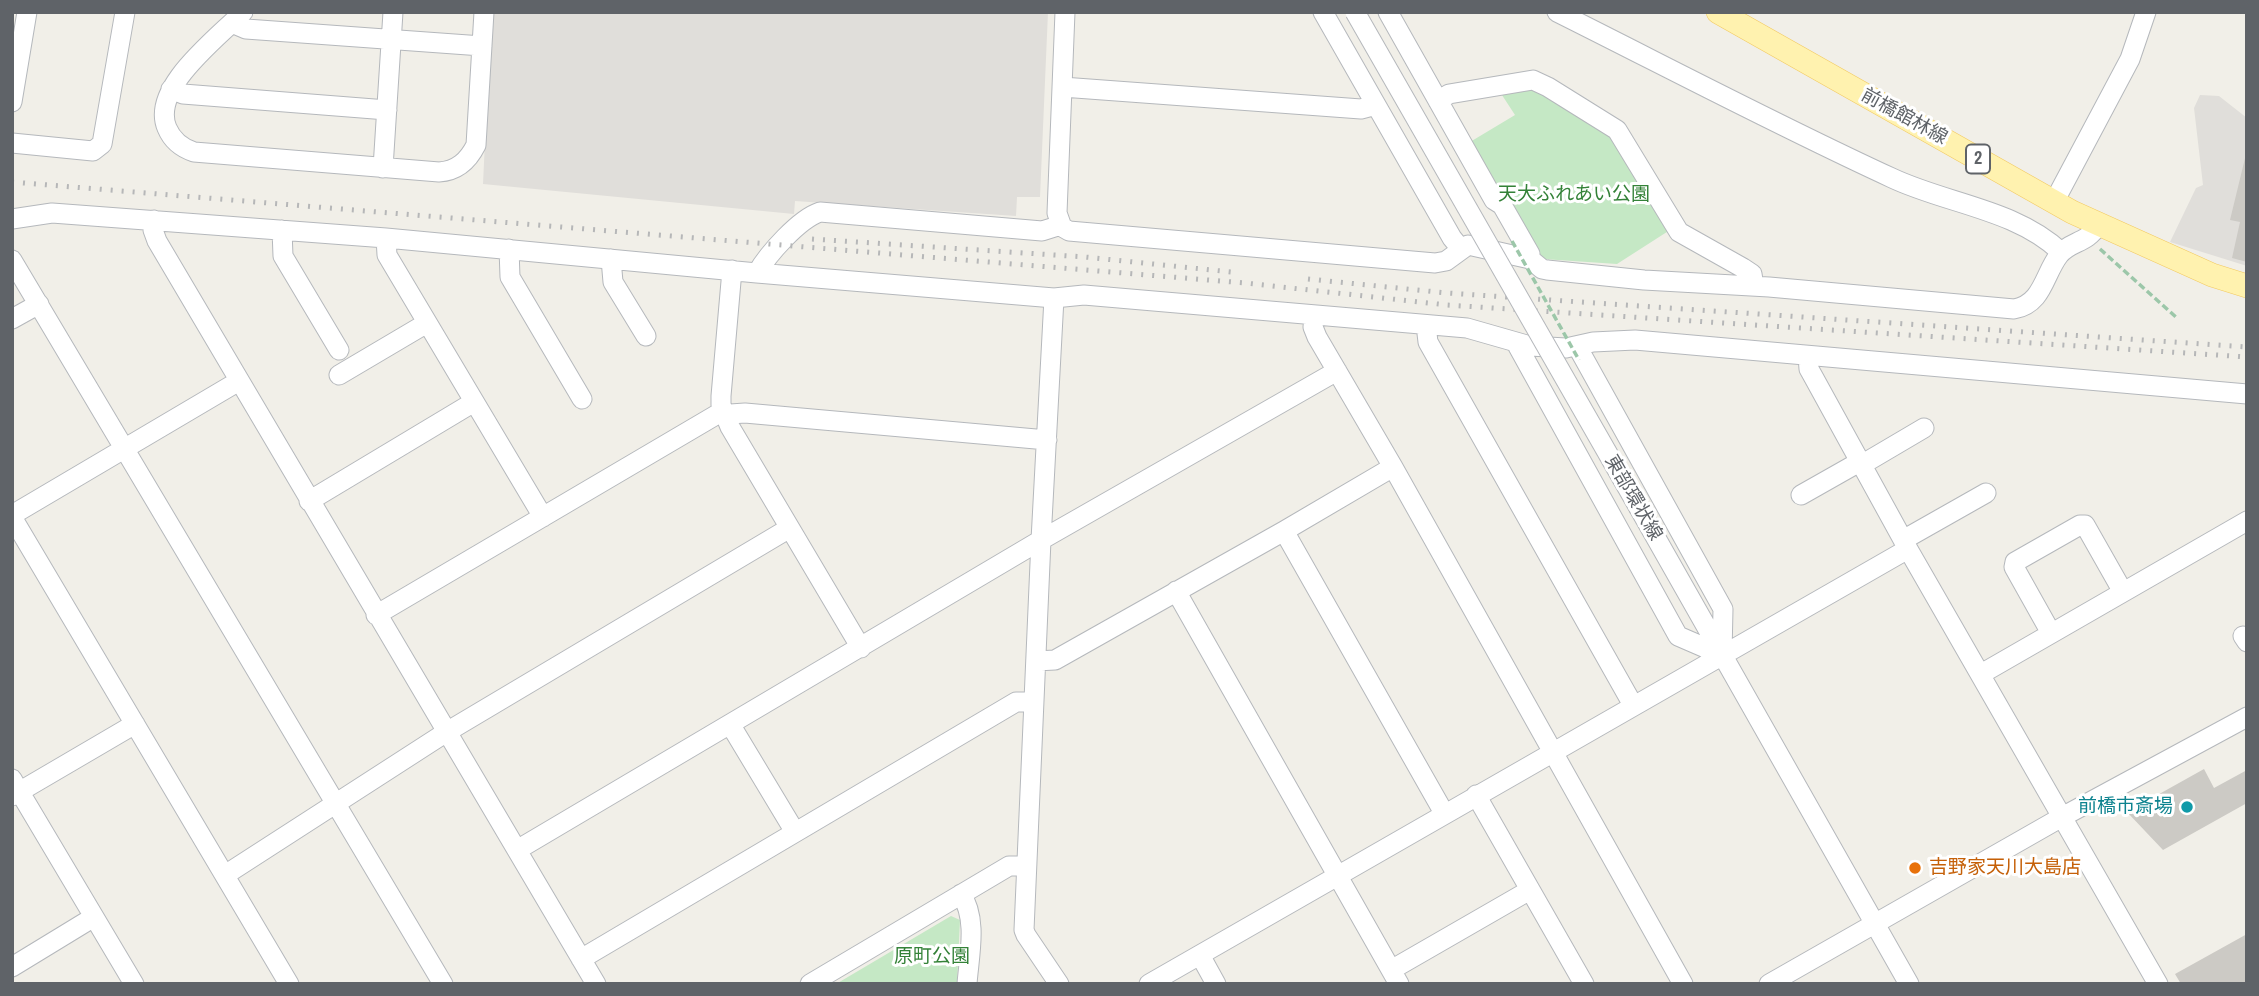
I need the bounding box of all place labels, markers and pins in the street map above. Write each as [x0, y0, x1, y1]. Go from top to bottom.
place label: 前橋市斎場 [2078, 796, 2173, 818]
marker: 前橋市斎場 [2179, 799, 2195, 815]
place label: 吉野家天川大島店 [1929, 857, 2081, 879]
marker: 吉野家天川大島店 [1907, 860, 1923, 876]

